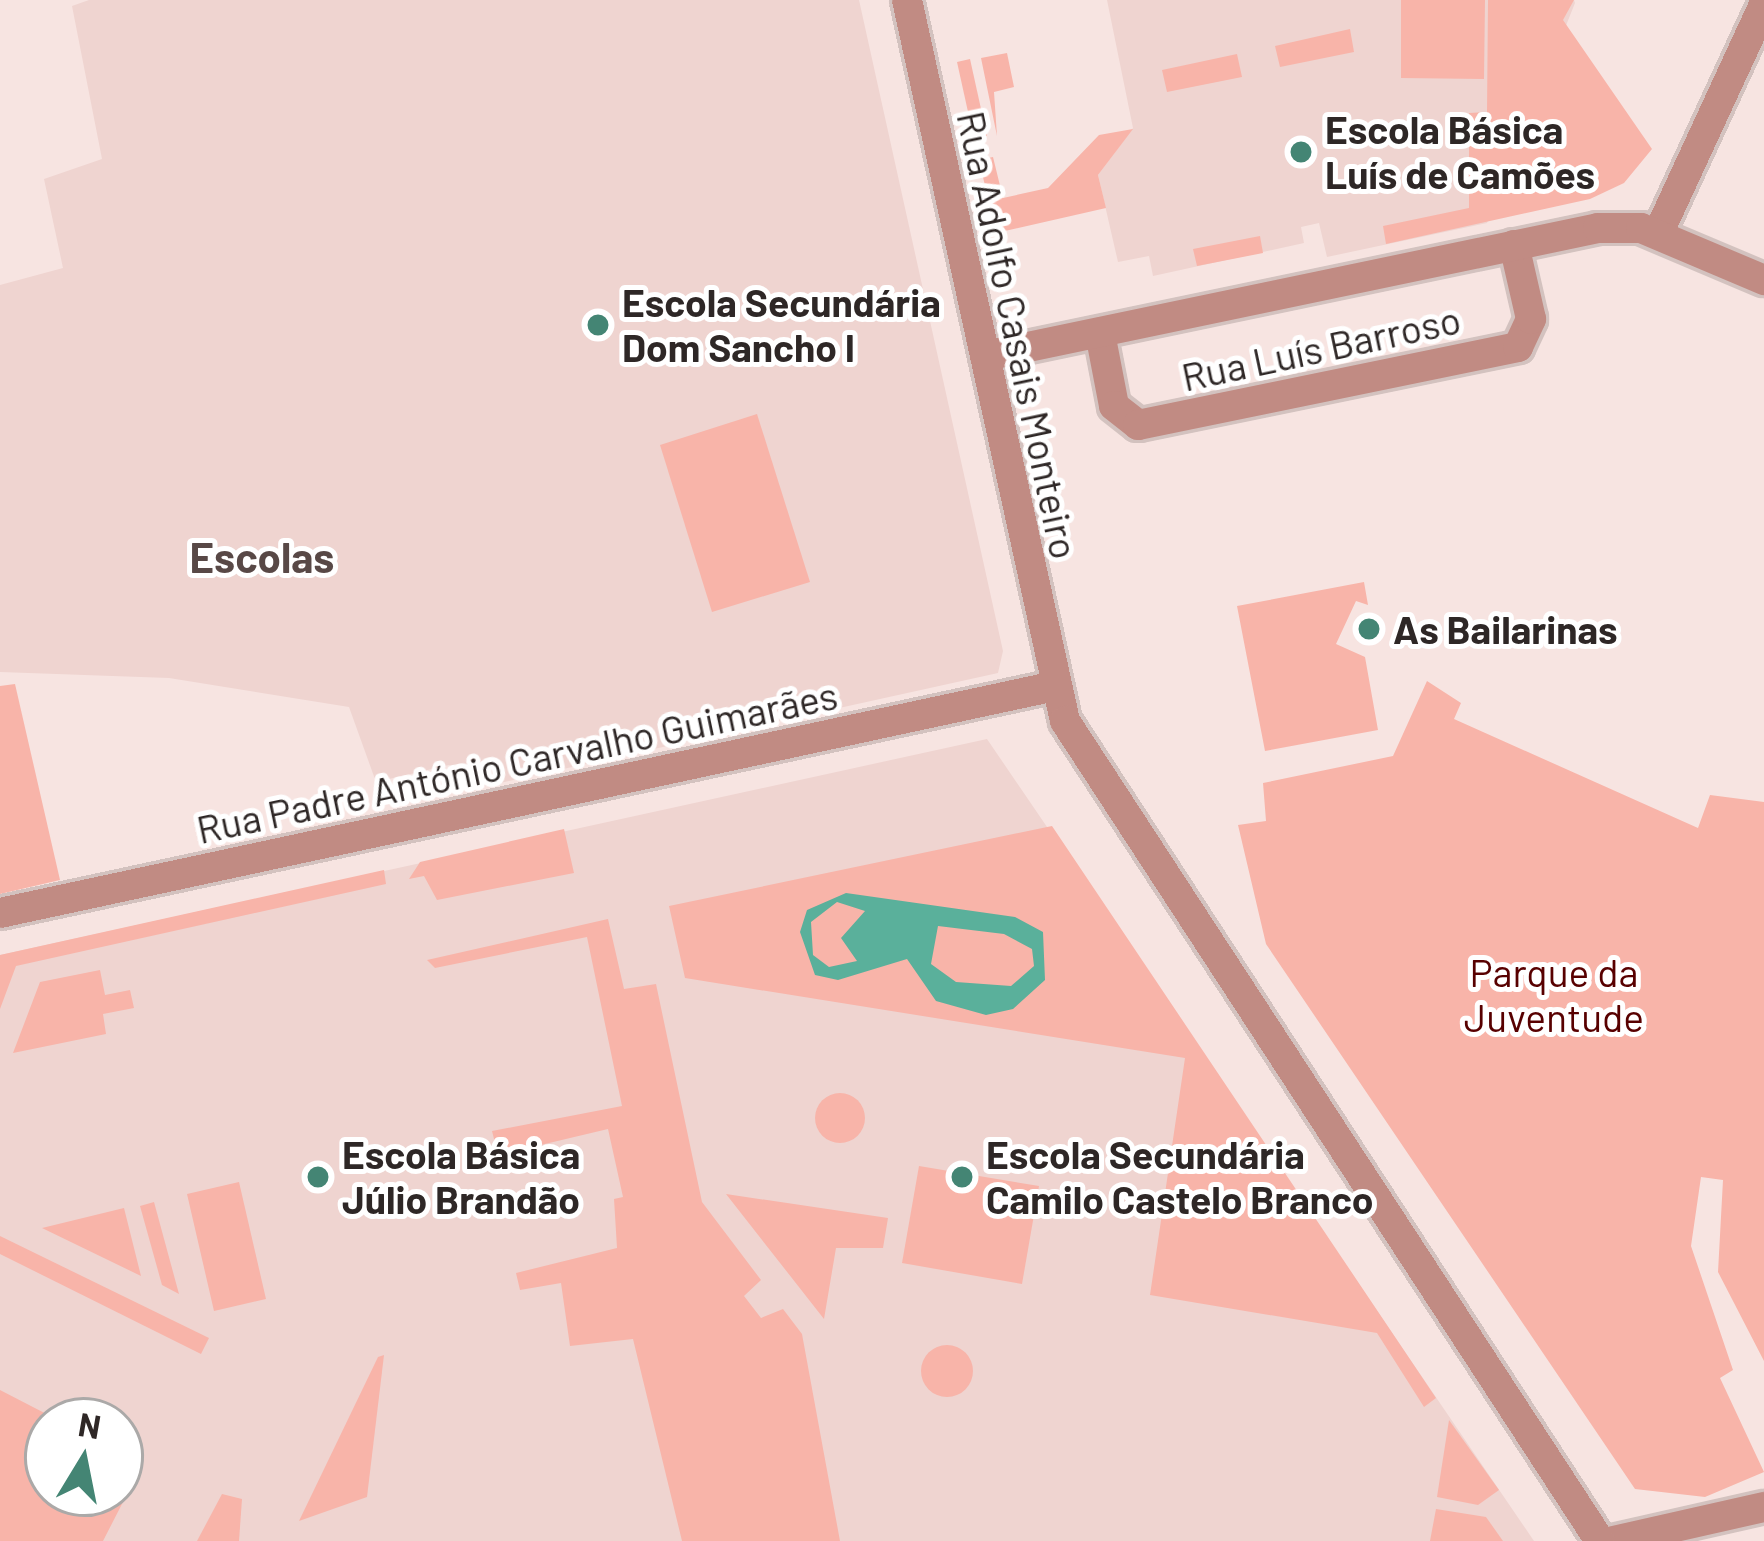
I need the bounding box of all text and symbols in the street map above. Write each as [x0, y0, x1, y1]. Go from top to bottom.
street label: Rua Adolfo Casais Monteiro [948, 107, 1088, 563]
place label: Escola Básica Luís de Camões [1325, 107, 1595, 198]
marker: Escola Básica Luís de Camões [1288, 139, 1314, 165]
place label: Escola Secundária Dom Sancho I [622, 280, 941, 371]
street label: Rua Luís Barroso [1177, 296, 1465, 400]
marker: Escola Secundária Dom Sancho I [585, 312, 611, 338]
district label: Escolas [190, 531, 334, 581]
place label: As Bailarinas [1393, 606, 1618, 652]
marker: As Bailarinas [1356, 616, 1382, 642]
street label: Rua Padre António Carvalho Guimarães [192, 671, 842, 853]
park label: Parque da Juventude [1464, 950, 1644, 1041]
place label: Escola Básica Júlio Brandão [342, 1132, 580, 1223]
place label: Escola Secundária Camilo Castelo Branco [986, 1132, 1373, 1223]
marker: Escola Básica Júlio Brandão [305, 1164, 331, 1190]
marker: Escola Secundária Camilo Castelo Branco [949, 1164, 975, 1190]
north arrow [24, 1397, 144, 1517]
text: N [75, 1403, 104, 1446]

